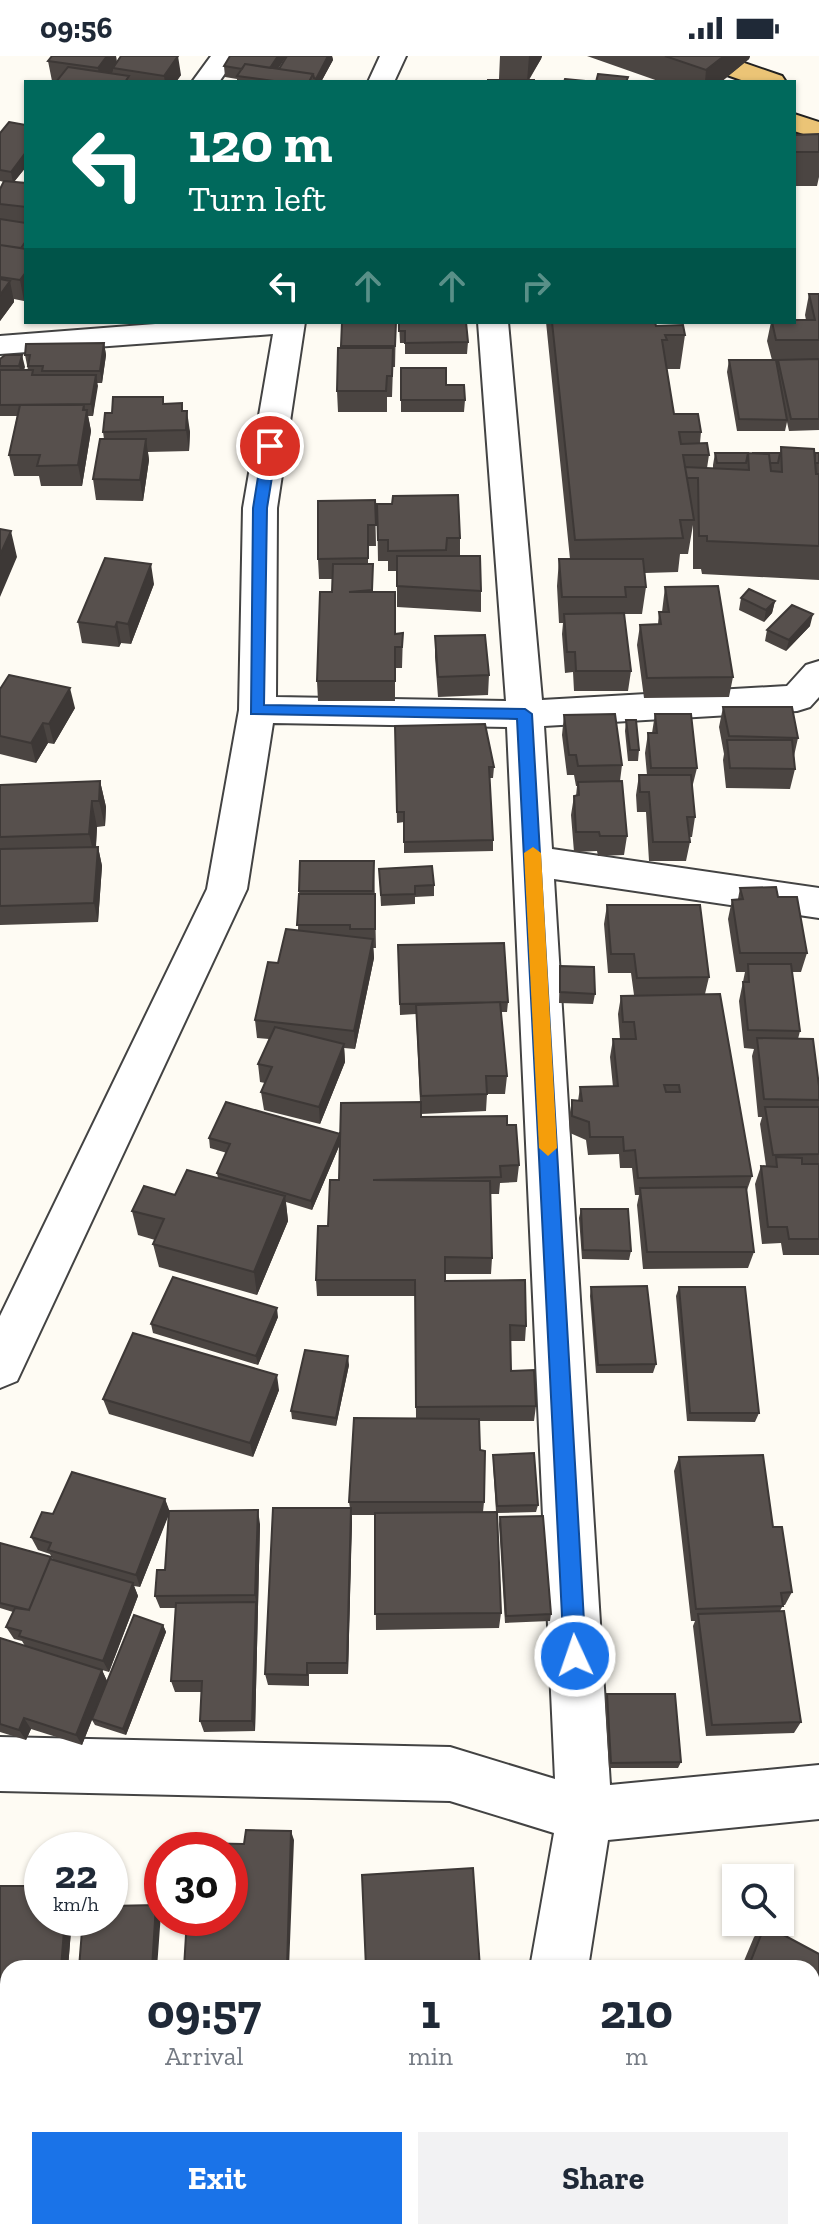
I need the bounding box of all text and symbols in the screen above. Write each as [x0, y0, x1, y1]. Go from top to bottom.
text: 09:56 [40, 10, 113, 46]
text: 120 m [188, 109, 332, 176]
icon: left [56, 112, 160, 216]
text: Turn left [188, 177, 326, 220]
icon: left [262, 264, 306, 308]
icon: ahead [346, 264, 390, 308]
icon: ahead [430, 264, 474, 308]
icon: right [514, 264, 558, 308]
pin [236, 412, 304, 480]
icon: arrive [248, 424, 292, 468]
position arrow [533, 1614, 617, 1698]
speed limit sign: 30 [144, 1832, 248, 1936]
text: 22 [55, 1850, 97, 1898]
map controls [722, 1864, 794, 1936]
button: search [722, 1864, 794, 1936]
text: km/h [53, 1892, 99, 1916]
text: 09:57 [147, 1983, 261, 2040]
text: 1 [421, 1983, 440, 2040]
text: 210 [600, 1983, 673, 2040]
text: Arrival [165, 2040, 243, 2072]
text: min [408, 2040, 453, 2072]
text: m [625, 2040, 648, 2072]
button: Exit [32, 2132, 402, 2224]
button: Share [418, 2132, 788, 2224]

